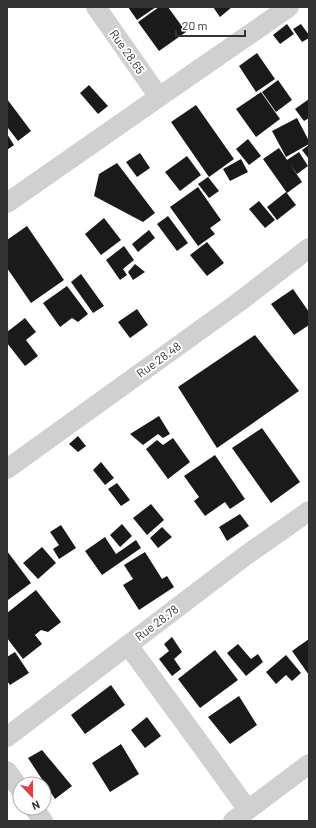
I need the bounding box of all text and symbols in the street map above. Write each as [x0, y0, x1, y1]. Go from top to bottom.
scale bar [176, 12, 245, 38]
text: 20 m [182, 18, 208, 32]
street label: Rue 28.65 [107, 27, 148, 76]
street label: Rue 28.48 [133, 338, 183, 380]
street label: Rue 28.78 [132, 601, 181, 643]
north arrow [12, 776, 52, 816]
text: N [30, 798, 42, 813]

